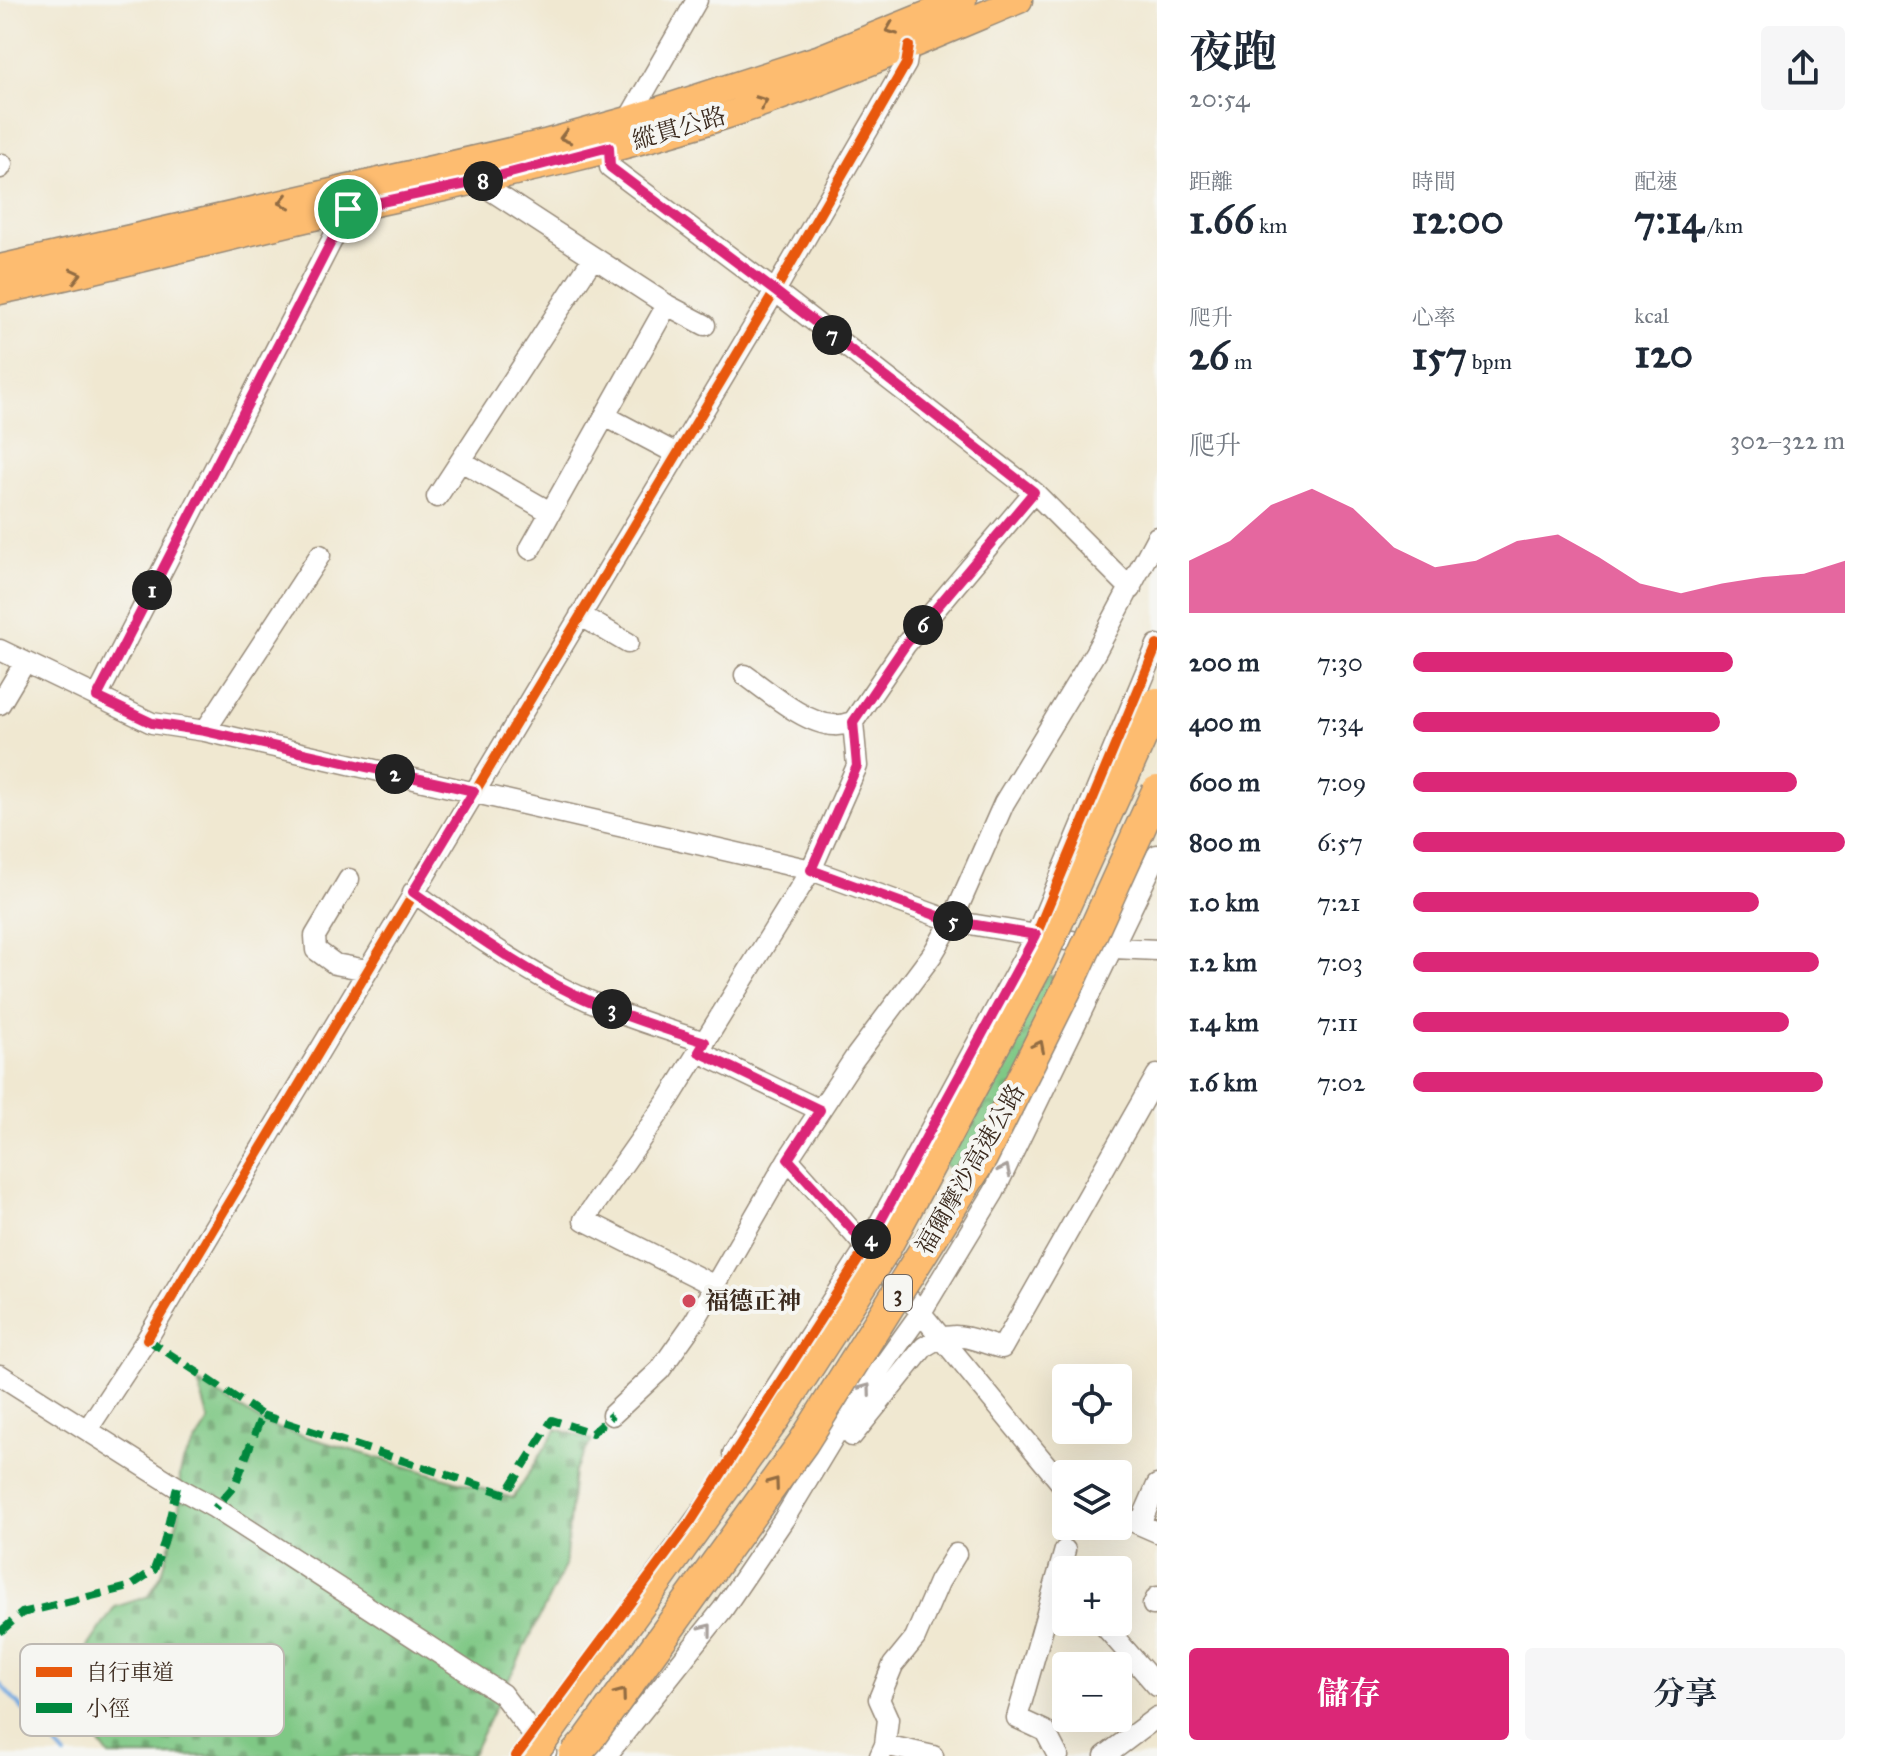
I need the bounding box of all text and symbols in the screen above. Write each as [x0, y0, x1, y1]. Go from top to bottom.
one-way arrow [885, 20, 899, 36]
text: 夜跑 [1189, 25, 1277, 79]
button: share [1761, 26, 1845, 110]
text: 20:54 [1189, 82, 1249, 114]
one-way arrow [755, 95, 769, 112]
street label: 縱貫公路 [629, 100, 729, 156]
one-way arrow [558, 128, 572, 145]
pin: 8 [463, 161, 503, 201]
text: 8 [477, 167, 489, 194]
text: 距離 [1189, 168, 1233, 195]
text: 時間 [1412, 168, 1456, 195]
text: 配速 [1634, 168, 1678, 195]
pin [314, 175, 382, 243]
icon: arrive [326, 187, 370, 231]
one-way arrow [278, 193, 291, 210]
text: 1.66 [1189, 195, 1254, 244]
text: 12:00 [1412, 195, 1504, 244]
text: 7:14 [1634, 195, 1704, 244]
text: km [1254, 212, 1288, 239]
text: /km [1704, 212, 1743, 239]
one-way arrow [69, 267, 83, 284]
text: kcal [1634, 302, 1669, 329]
text: 爬升 [1189, 304, 1233, 331]
text: 心率 [1412, 304, 1456, 331]
pin: 7 [812, 315, 852, 355]
text: 7 [826, 321, 838, 348]
text: 120 [1634, 329, 1693, 378]
text: 26 [1189, 331, 1229, 380]
text: 157 [1412, 331, 1467, 380]
text: m [1229, 348, 1252, 375]
text: bpm [1467, 348, 1512, 375]
text: 302–322 m [1730, 424, 1845, 456]
text: 爬升 [1189, 429, 1241, 461]
pin: 1 [132, 570, 172, 610]
text: 1 [148, 576, 156, 603]
pin: 6 [903, 605, 943, 645]
text: 6 [917, 611, 929, 638]
text: 200 m [1189, 646, 1260, 678]
text: 7:30 [1317, 646, 1363, 678]
text: 400 m [1189, 706, 1261, 738]
text: 7:34 [1317, 706, 1362, 738]
pin: 2 [375, 754, 415, 794]
text: 2 [390, 760, 400, 787]
text: 600 m [1189, 766, 1260, 798]
text: 7:09 [1317, 766, 1367, 798]
text: 800 m [1189, 826, 1261, 858]
text: 6:57 [1317, 826, 1363, 858]
text: 1.0 km [1189, 886, 1259, 918]
text: 7:21 [1317, 886, 1361, 918]
pin: 5 [933, 901, 973, 941]
text: 5 [948, 907, 958, 934]
text: 1.2 km [1189, 946, 1257, 978]
text: 7:03 [1317, 946, 1363, 978]
pin: 3 [592, 989, 632, 1029]
text: 3 [608, 995, 616, 1022]
text: 1.4 km [1189, 1006, 1259, 1038]
text: 7:11 [1317, 1006, 1358, 1038]
one-way arrow [1029, 1040, 1045, 1054]
text: 1.6 km [1189, 1066, 1258, 1098]
text: 7:02 [1317, 1066, 1365, 1098]
street label: 福爾摩沙高速公路 [909, 1078, 1031, 1260]
one-way arrow [995, 1163, 1011, 1178]
pin: 4 [851, 1219, 891, 1259]
text: 4 [865, 1225, 877, 1252]
road number: 3 [884, 1275, 912, 1311]
place label: 福德正神 [705, 1286, 801, 1316]
marker: 福德正神 [680, 1292, 698, 1310]
map controls [1052, 1364, 1132, 1732]
button: locate [1052, 1364, 1132, 1444]
one-way arrow [857, 1384, 871, 1398]
button: layers [1052, 1460, 1132, 1540]
one-way arrow [764, 1478, 778, 1492]
button: + [1052, 1556, 1132, 1636]
one-way arrow [697, 1623, 711, 1638]
legend [20, 1644, 284, 1736]
button: 儲存 [1189, 1648, 1509, 1740]
button: 分享 [1525, 1648, 1845, 1740]
button: − [1052, 1652, 1132, 1732]
text: 自行車道 [86, 1659, 174, 1686]
one-way arrow [611, 1688, 626, 1703]
text: 小徑 [86, 1695, 130, 1722]

